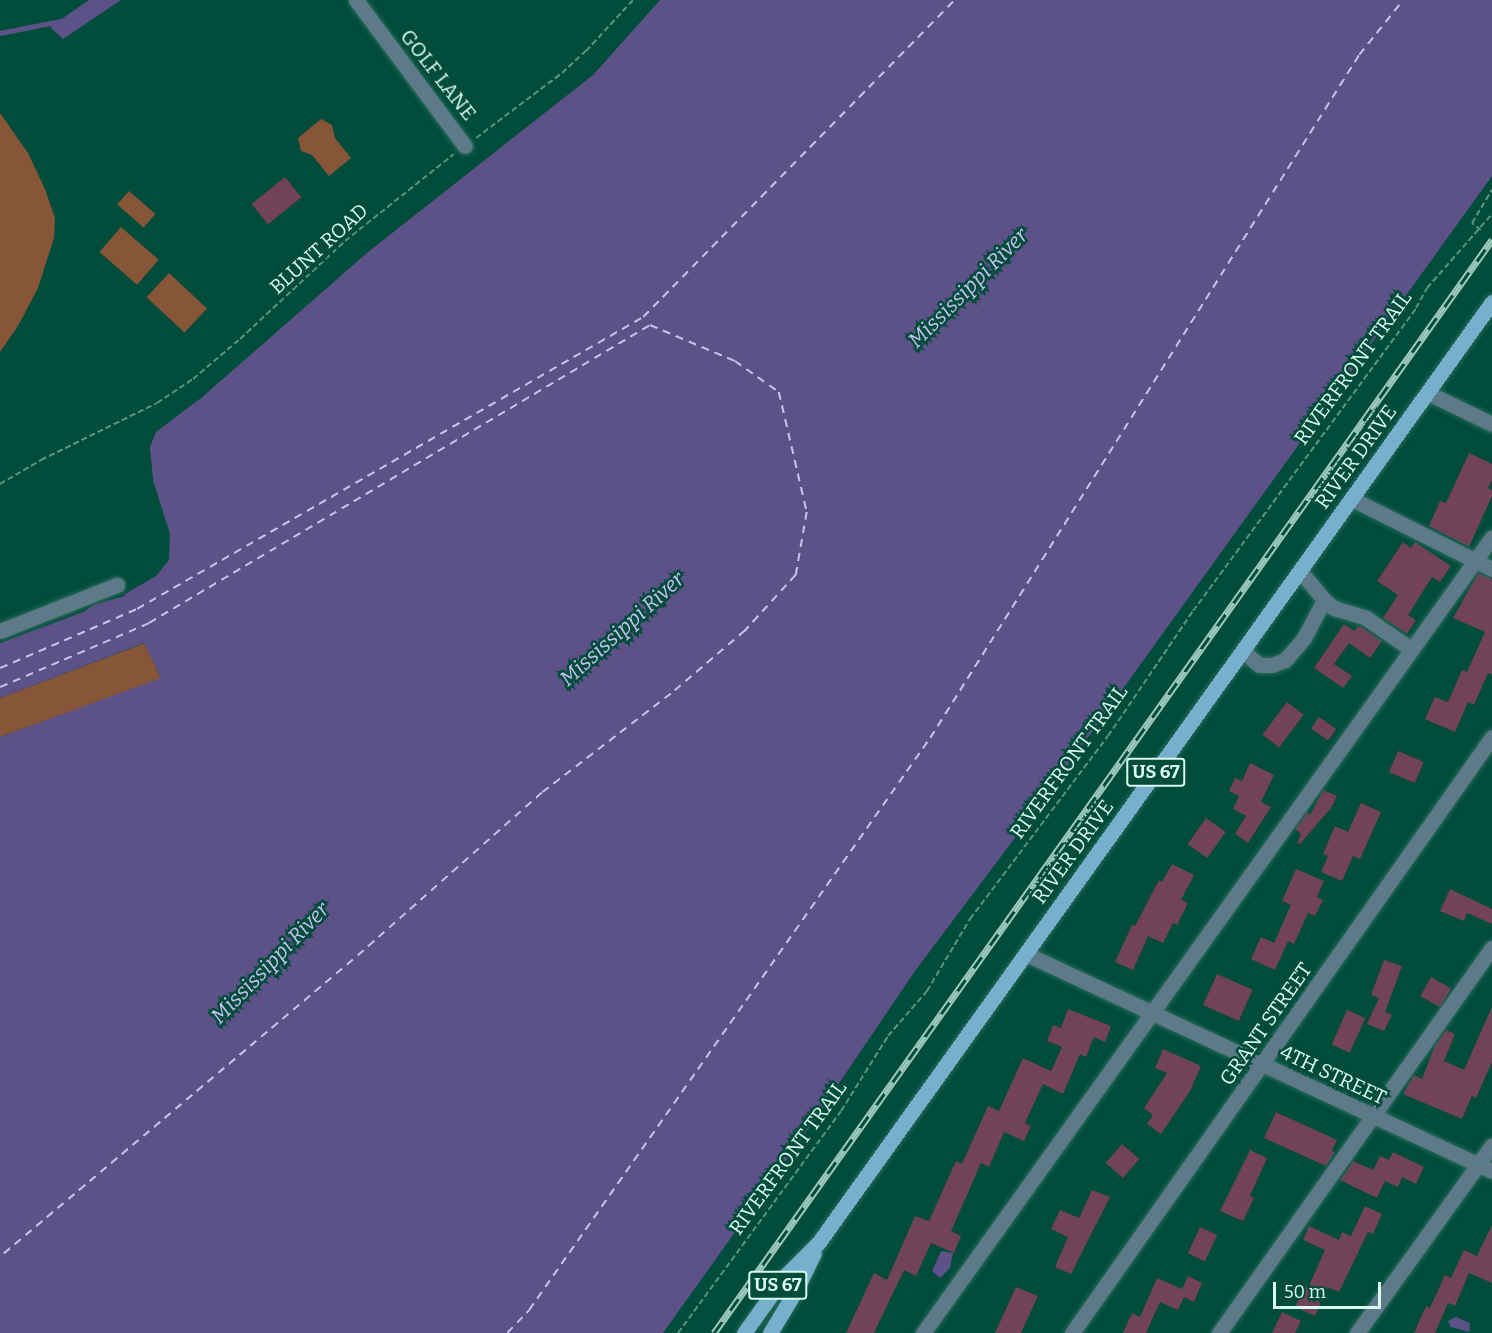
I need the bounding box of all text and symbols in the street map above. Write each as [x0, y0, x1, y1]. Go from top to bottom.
street label: GOLF LANE [395, 25, 481, 125]
street label: BLUNT ROAD [265, 199, 373, 299]
water label: Mississippi River [903, 223, 1033, 353]
street label: RIVERFRONT TRAIL [1289, 286, 1417, 450]
street label: RIVER DRIVE [1310, 400, 1402, 514]
water label: Mississippi River [555, 567, 689, 691]
street label: RIVERFRONT TRAIL [1005, 680, 1133, 844]
road number: US 67 [1126, 757, 1186, 787]
street label: RIVER DRIVE [1027, 795, 1119, 909]
water label: Mississippi River [206, 897, 334, 1029]
street label: GRANT STREET [1215, 958, 1317, 1090]
street label: 4TH STREET [1276, 1040, 1390, 1110]
street label: RIVERFRONT TRAIL [724, 1076, 852, 1240]
road number: US 67 [748, 1270, 808, 1300]
scale bar [1276, 1270, 1384, 1308]
text: 50 m [1284, 1281, 1326, 1303]

